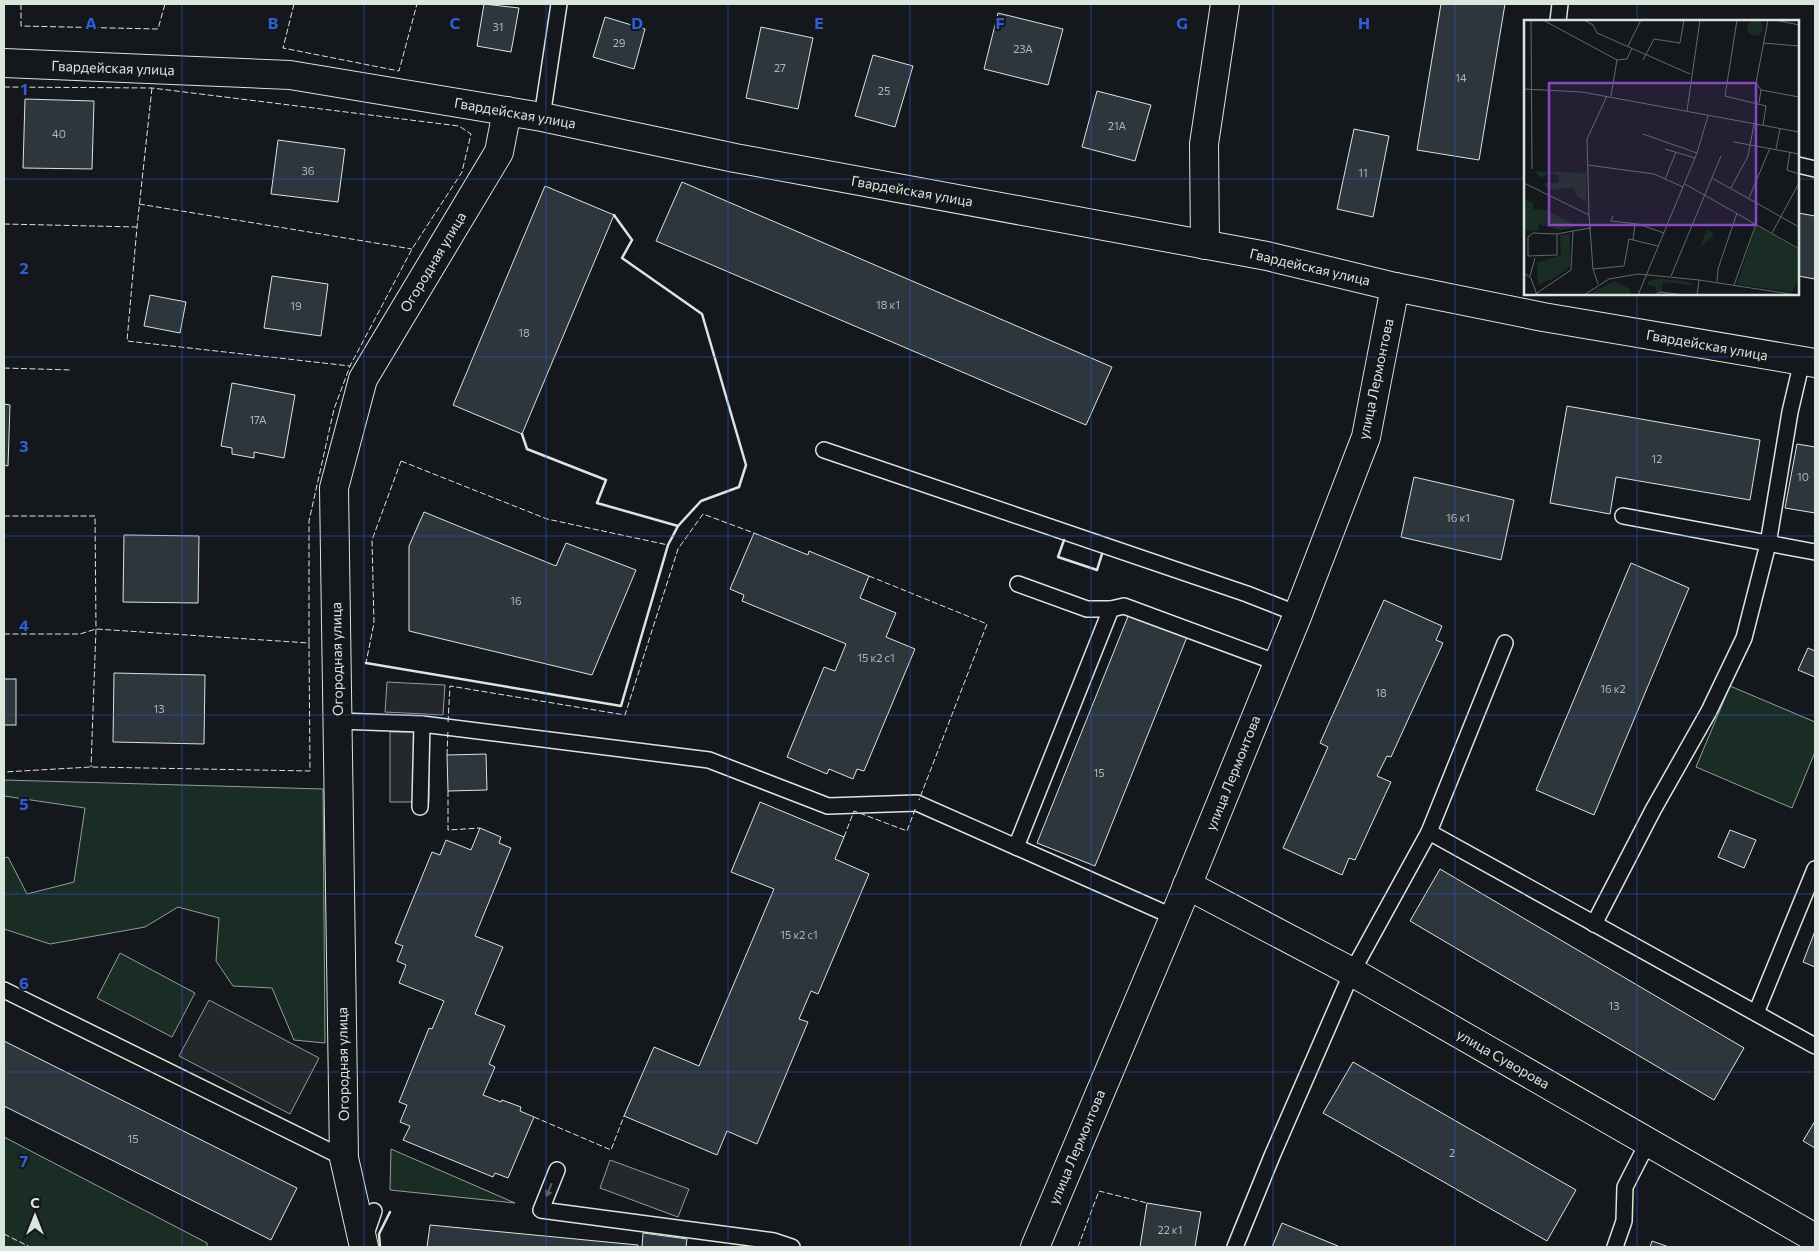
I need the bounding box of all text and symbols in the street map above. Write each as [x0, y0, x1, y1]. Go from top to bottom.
text: A [85, 13, 97, 32]
text: B [268, 13, 279, 32]
text: C [450, 13, 461, 32]
text: D [631, 13, 643, 32]
text: E [814, 13, 824, 32]
text: F [995, 13, 1005, 32]
text: G [1176, 13, 1188, 32]
text: H [1358, 13, 1370, 32]
house number: 31 [493, 20, 503, 33]
inset map [1524, 20, 1799, 295]
house number: 29 [613, 36, 626, 49]
house number: 23А [1013, 42, 1033, 55]
street label: Гвардейская улица [51, 57, 175, 78]
house number: 27 [774, 61, 786, 74]
house number: 14 [1455, 71, 1467, 84]
text: 1 [20, 79, 28, 98]
house number: 25 [878, 84, 890, 97]
street label: Гвардейская улица [453, 93, 577, 132]
house number: 21А [1108, 119, 1127, 132]
house number: 40 [52, 127, 66, 140]
house number: 36 [302, 164, 315, 177]
house number: 11 [1358, 166, 1368, 179]
street label: Гвардейская улица [850, 171, 974, 210]
street label: Огородная улица [396, 208, 469, 315]
street label: Гвардейская улица [1248, 244, 1372, 289]
text: 2 [19, 258, 29, 277]
house number: 18 к1 [876, 298, 900, 311]
house number: 19 [290, 299, 302, 312]
street label: улица Лермонтова [1354, 317, 1397, 441]
street label: Гвардейская улица [1645, 325, 1769, 364]
house number: 18 [518, 326, 530, 339]
house number: 17А [249, 413, 267, 426]
text: 3 [19, 436, 29, 455]
house number: 12 [1652, 452, 1662, 465]
house number: 10 [1797, 470, 1809, 483]
house number: 16 к1 [1446, 511, 1470, 524]
house number: 16 [510, 594, 522, 607]
street label: Огородная улица [327, 602, 346, 716]
text: 4 [19, 615, 29, 634]
house number: 15 к2 с1 [857, 651, 895, 664]
house number: 16 к2 [1600, 682, 1626, 695]
house number: 18 [1375, 686, 1387, 699]
house number: 13 [154, 702, 164, 715]
street label: улица Лермонтова [1202, 713, 1263, 833]
house number: 15 [1093, 766, 1105, 779]
text: 5 [19, 794, 29, 813]
house number: 15 к2 с1 [780, 928, 818, 941]
text: 6 [19, 973, 29, 992]
house number: 13 [1609, 999, 1619, 1012]
street label: Огородная улица [333, 1007, 352, 1121]
street label: улица Суворова [1454, 1025, 1553, 1092]
street label: улица Лермонтова [1045, 1087, 1108, 1207]
house number: 15 [127, 1132, 139, 1145]
house number: 2 [1449, 1146, 1455, 1159]
text: 7 [20, 1151, 29, 1170]
one-way arrow [545, 1183, 553, 1198]
north arrow [10, 1191, 60, 1241]
text: С [30, 1194, 40, 1211]
house number: 22 к1 [1158, 1223, 1182, 1236]

